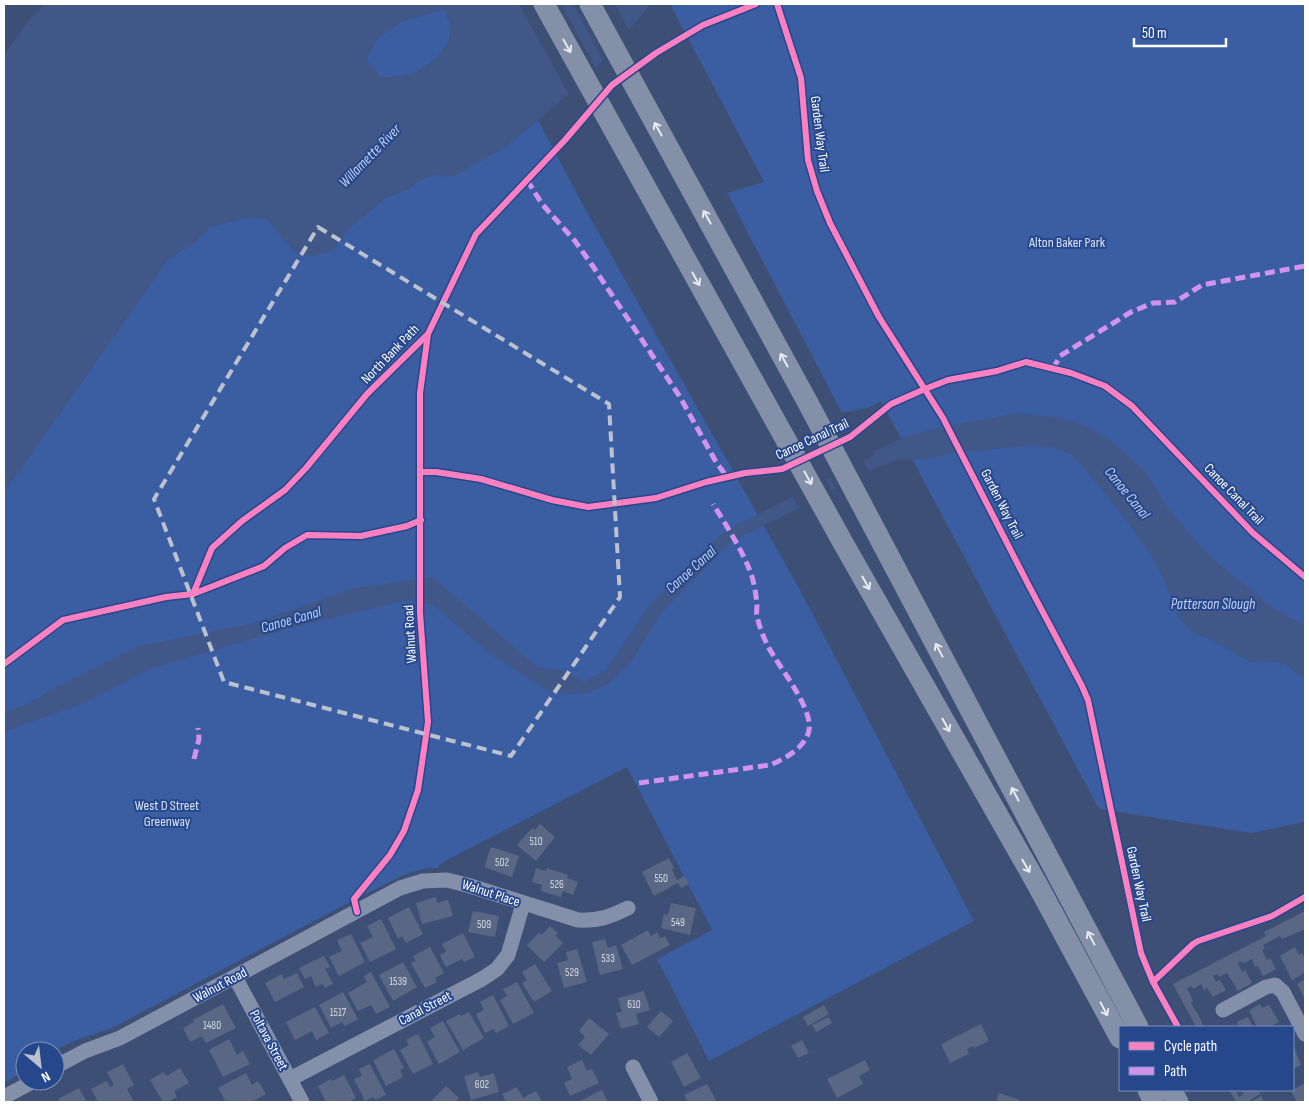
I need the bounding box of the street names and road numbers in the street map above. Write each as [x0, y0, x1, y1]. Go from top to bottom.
street label: Garden Way Trail [807, 95, 833, 173]
street label: North Bank Path [357, 321, 423, 387]
street label: Canoe Canal Trail [773, 415, 851, 463]
street label: Canoe Canal Trail [1201, 460, 1267, 528]
street label: Garden Way Trail [977, 466, 1027, 542]
street label: Walnut Road [400, 604, 420, 664]
street label: Garden Way Trail [1123, 845, 1155, 923]
street label: Walnut Place [460, 876, 522, 910]
street label: Walnut Road [190, 964, 250, 1006]
street label: Canal Street [396, 987, 454, 1029]
street label: Poltava Street [246, 1007, 292, 1073]

